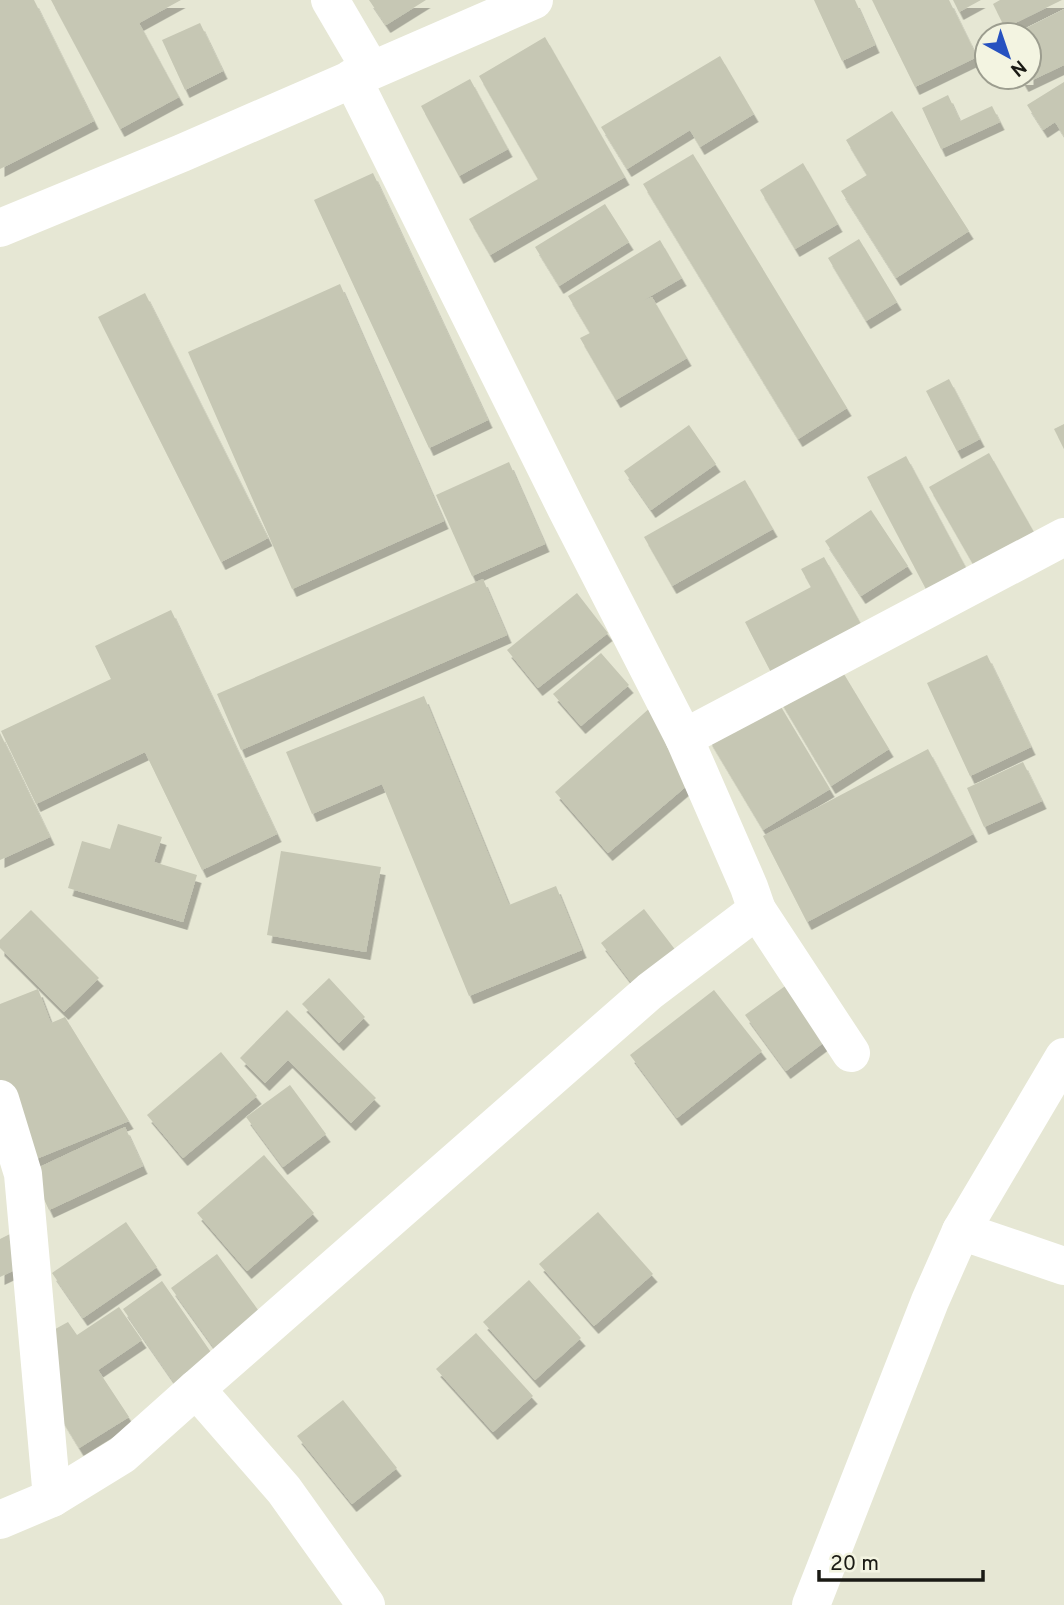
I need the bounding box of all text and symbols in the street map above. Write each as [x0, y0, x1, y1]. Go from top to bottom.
north arrow [973, 21, 1043, 91]
text: N [1005, 54, 1031, 81]
scale bar [819, 1538, 984, 1582]
text: 20 m [830, 1551, 879, 1578]

